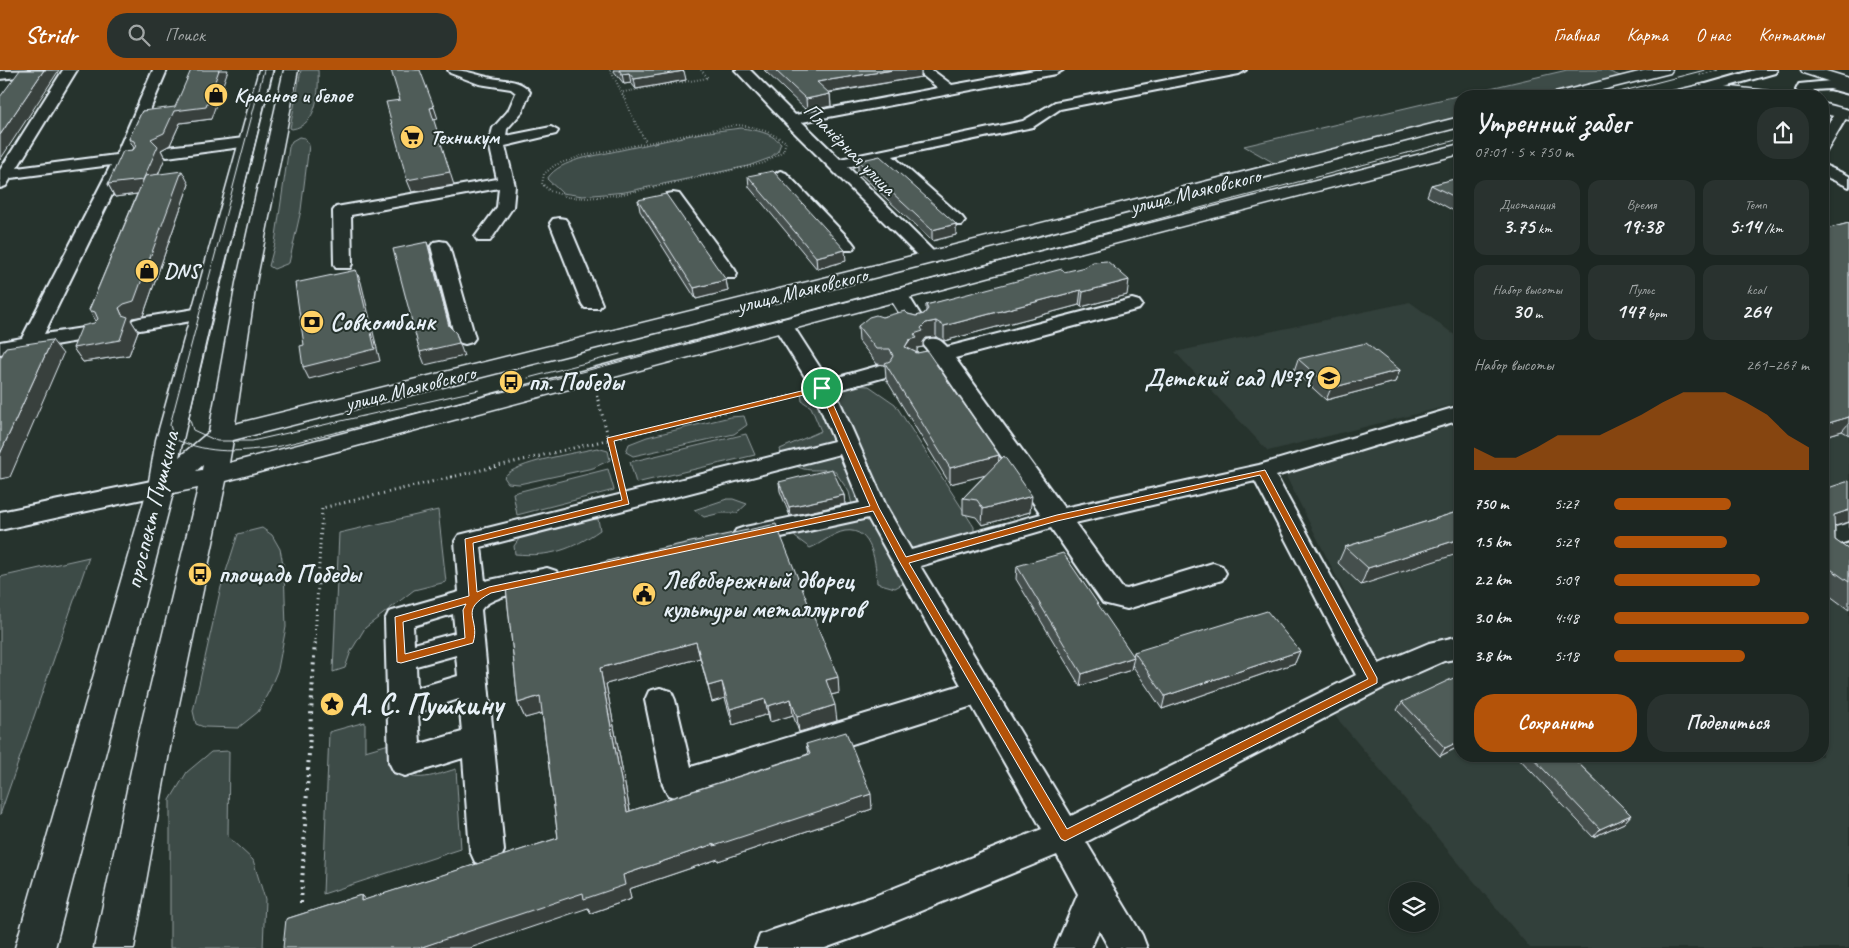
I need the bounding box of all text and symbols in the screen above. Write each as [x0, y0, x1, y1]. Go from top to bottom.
search box [107, 13, 457, 58]
text: Stridr [25, 20, 77, 50]
icon: search [125, 21, 153, 49]
text: Поиск [165, 23, 205, 47]
text: Главная [1554, 24, 1599, 46]
text: Карта [1627, 24, 1668, 46]
text: О нас [1696, 24, 1731, 46]
text: Контакты [1759, 24, 1824, 46]
shop icon: Красное и белое [203, 82, 229, 108]
place label: Красное и белое [234, 82, 354, 108]
street label: Планёрная улица [798, 97, 903, 202]
text: Утренний забег [1474, 105, 1630, 140]
button: share [1757, 107, 1809, 159]
supermarket icon: Техникум [399, 124, 425, 150]
place label: Техникум [430, 124, 501, 150]
text: 07:01 · 5 × 750 m [1474, 142, 1573, 162]
street label: улица Маяковского [1125, 162, 1265, 220]
text: Дистанция [1499, 196, 1555, 213]
text: Время [1627, 196, 1656, 213]
text: Темп [1745, 196, 1767, 213]
text: 3.75 [1503, 213, 1535, 239]
text: 19:38 [1621, 213, 1662, 239]
text: 5:14 [1729, 213, 1761, 239]
text: km [1535, 220, 1552, 237]
text: /km [1761, 220, 1783, 237]
shop icon: DNS [134, 258, 160, 284]
place label: DNS [164, 258, 202, 284]
street label: улица Маяковского [732, 261, 872, 319]
text: Набор высоты [1492, 281, 1562, 298]
text: Пульс [1628, 281, 1655, 298]
text: kcal [1747, 281, 1765, 298]
text: 30 [1512, 298, 1531, 324]
text: 147 [1616, 298, 1644, 324]
text: 264 [1741, 298, 1770, 324]
text: m [1531, 305, 1542, 322]
text: bpm [1644, 305, 1667, 322]
place label: Совкомбанк [330, 306, 437, 338]
bank icon: Совкомбанк [299, 309, 325, 335]
text: Набор высоты [1474, 355, 1553, 375]
text: 261–267 m [1746, 355, 1809, 375]
street label: улица Маяковского [340, 359, 480, 417]
place label: Детский сад №79 [1145, 362, 1315, 394]
school or university icon: Детский сад №79 [1316, 365, 1342, 391]
place label: пл. Победы [528, 366, 626, 398]
pin [801, 367, 843, 409]
bus stop icon: пл. Победы [498, 369, 524, 395]
icon: arrive [808, 374, 836, 402]
street label: проспект Пушкина [117, 426, 188, 592]
text: 750 m [1474, 494, 1508, 514]
text: 5:27 [1554, 494, 1579, 514]
text: 1.5 km [1474, 532, 1511, 552]
text: 5:29 [1554, 532, 1579, 552]
place label: площадь Победы [218, 558, 363, 590]
bus stop icon: площадь Победы [187, 561, 213, 587]
place label: Левобережный дворец культуры металлургов [662, 564, 870, 625]
text: 2.2 km [1474, 570, 1511, 590]
text: 5:09 [1554, 570, 1579, 590]
public building icon: Левобережный дворец культуры металлургов [631, 581, 657, 607]
text: 3.0 km [1474, 608, 1511, 628]
text: 4:48 [1554, 608, 1579, 628]
text: 3.8 km [1474, 646, 1511, 666]
text: 5:18 [1554, 646, 1579, 666]
place label: А. С. Пушкину [350, 685, 506, 723]
place icon: А. С. Пушкину [319, 691, 345, 717]
button: Сохранить [1474, 694, 1637, 752]
button: Поделиться [1647, 694, 1809, 752]
map controls [1389, 882, 1439, 932]
button: layers [1389, 882, 1439, 932]

